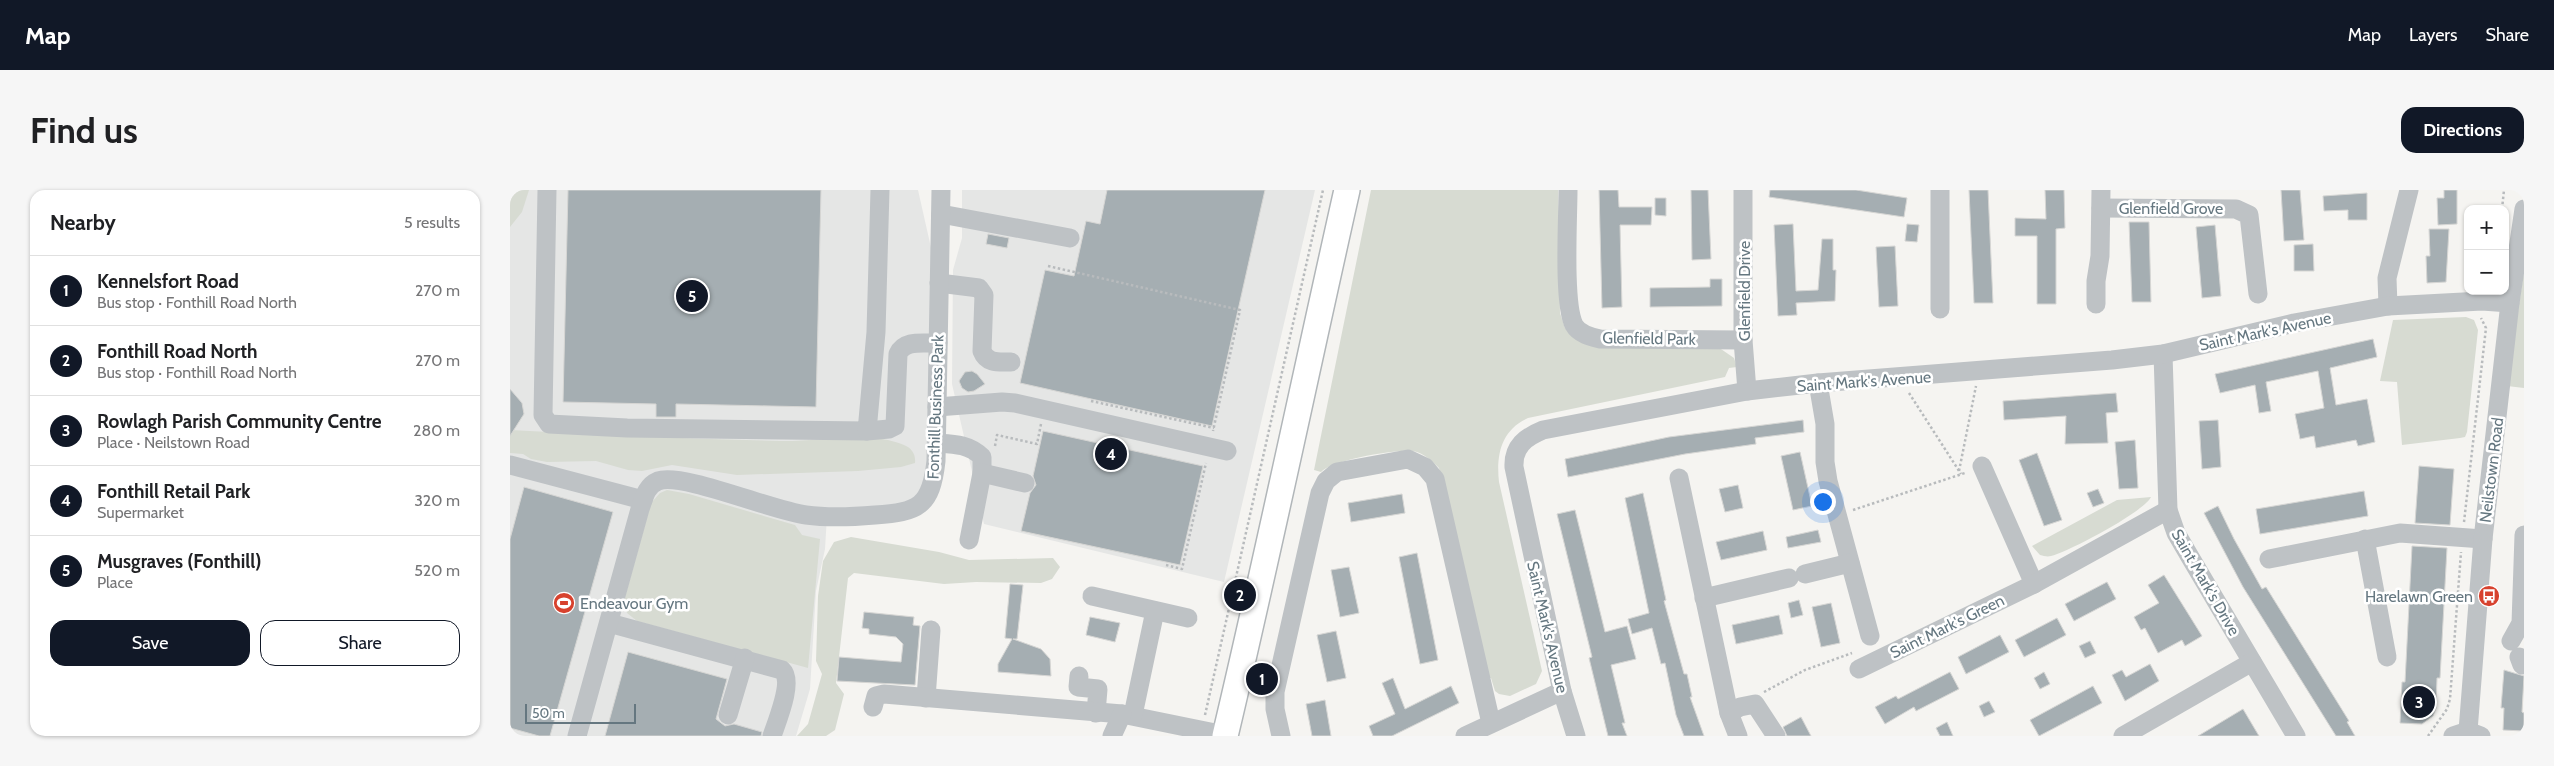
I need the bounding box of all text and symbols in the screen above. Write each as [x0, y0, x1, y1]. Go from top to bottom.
text: Map [25, 21, 71, 50]
text: Map [2348, 24, 2381, 46]
text: Layers [2409, 24, 2458, 46]
text: Share [2486, 24, 2529, 46]
button: Directions [2401, 107, 2524, 153]
text: Find us [30, 109, 138, 152]
street label: Glenfield Grove [2119, 199, 2223, 218]
map controls [2464, 205, 2509, 295]
button: + [2464, 205, 2509, 250]
text: Nearby [50, 210, 116, 235]
text: 5 results [404, 213, 460, 232]
street label: Glenfield Drive [1735, 241, 1754, 341]
button: − [2464, 250, 2509, 295]
text: Kennelsfort Road [97, 270, 239, 293]
pin: 5 [676, 277, 708, 315]
text: 1 [63, 281, 69, 300]
text: 270 m [415, 281, 460, 300]
text: Bus stop · Fonthill Road North [97, 293, 297, 312]
street label: Saint Mark's Avenue [2197, 308, 2333, 355]
street label: Glenfield Park [1602, 328, 1697, 349]
street label: Fonthill Business Park [923, 334, 948, 480]
text: Fonthill Road North [97, 340, 258, 363]
text: 2 [62, 351, 70, 370]
text: 270 m [415, 351, 460, 370]
text: Bus stop · Fonthill Road North [97, 363, 297, 382]
street label: Saint Mark's Avenue [1796, 367, 1932, 396]
text: Rowlagh Parish Community Centre [97, 410, 382, 433]
street label: Neilstown Road [2476, 416, 2507, 524]
text: 3 [62, 421, 70, 440]
text: 280 m [413, 421, 460, 440]
text: Place · Neilstown Road [97, 433, 250, 452]
pin: 4 [1095, 435, 1127, 473]
text: Fonthill Retail Park [97, 480, 251, 503]
your location [1810, 489, 1836, 515]
text: 4 [61, 491, 71, 510]
text: 320 m [414, 491, 460, 510]
text: Supermarket [97, 503, 184, 522]
street label: Saint Mark's Drive [2167, 526, 2244, 639]
text: Musgraves (Fonthill) [97, 550, 262, 573]
street label: Saint Mark's Avenue [1523, 559, 1572, 695]
text: 5 [62, 561, 70, 580]
text: 520 m [414, 561, 460, 580]
text: Place [97, 573, 133, 592]
pin: 2 [1224, 576, 1256, 614]
bus stop icon: Harelawn Green [2477, 584, 2501, 608]
place label: Harelawn Green [2365, 587, 2473, 606]
sports icon: Endeavour Gym [552, 591, 576, 615]
street label: Saint Mark's Green [1887, 591, 2007, 662]
place label: Endeavour Gym [580, 594, 688, 613]
button: Save [50, 620, 250, 666]
button: Share [260, 620, 460, 666]
pin: 1 [1246, 660, 1278, 698]
pin: 3 [2403, 683, 2435, 721]
scale bar [525, 701, 636, 724]
text: 50 m [532, 704, 565, 722]

